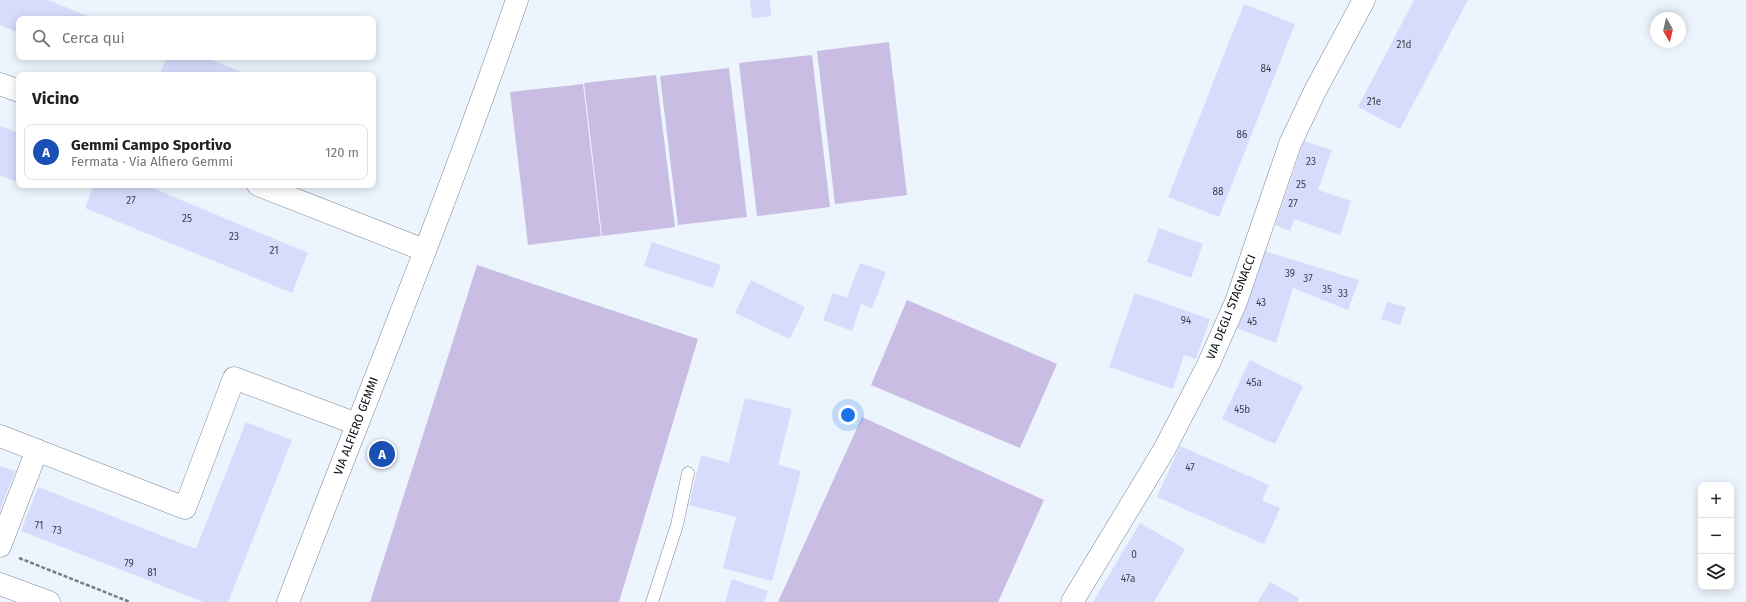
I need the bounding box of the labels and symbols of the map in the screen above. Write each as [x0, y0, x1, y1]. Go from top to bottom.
north arrow [1650, 12, 1686, 48]
house number: 21d [1396, 39, 1412, 51]
house number: 84 [1261, 63, 1272, 75]
house number: 21e [1367, 96, 1381, 108]
house number: 86 [1237, 129, 1247, 141]
house number: 23 [1306, 156, 1316, 168]
house number: 25 [1296, 179, 1306, 191]
house number: 88 [1212, 186, 1224, 198]
house number: 27 [126, 195, 136, 207]
house number: 27 [1288, 198, 1298, 210]
house number: 25 [182, 213, 192, 225]
house number: 23 [229, 231, 239, 243]
house number: 21 [269, 245, 279, 257]
street label: VIA DEGLI STAGNACCI [1203, 252, 1259, 362]
house number: 39 [1285, 268, 1295, 280]
house number: 37 [1303, 273, 1313, 285]
house number: 35 [1322, 284, 1332, 296]
house number: 33 [1338, 288, 1348, 300]
house number: 43 [1256, 297, 1266, 309]
house number: 94 [1181, 315, 1192, 327]
house number: 45 [1247, 316, 1257, 328]
street label: VIA ALFIERO GEMMI [331, 375, 381, 477]
house number: 45a [1246, 377, 1262, 389]
house number: 45b [1234, 404, 1250, 416]
your location [838, 405, 858, 425]
pin: A [369, 439, 395, 469]
house number: 47 [1185, 462, 1195, 474]
house number: 71 [35, 520, 43, 532]
house number: 73 [52, 525, 62, 537]
house number: 0 [1131, 549, 1137, 561]
house number: 79 [124, 558, 134, 570]
house number: 81 [147, 567, 157, 579]
house number: 47a [1121, 573, 1135, 585]

